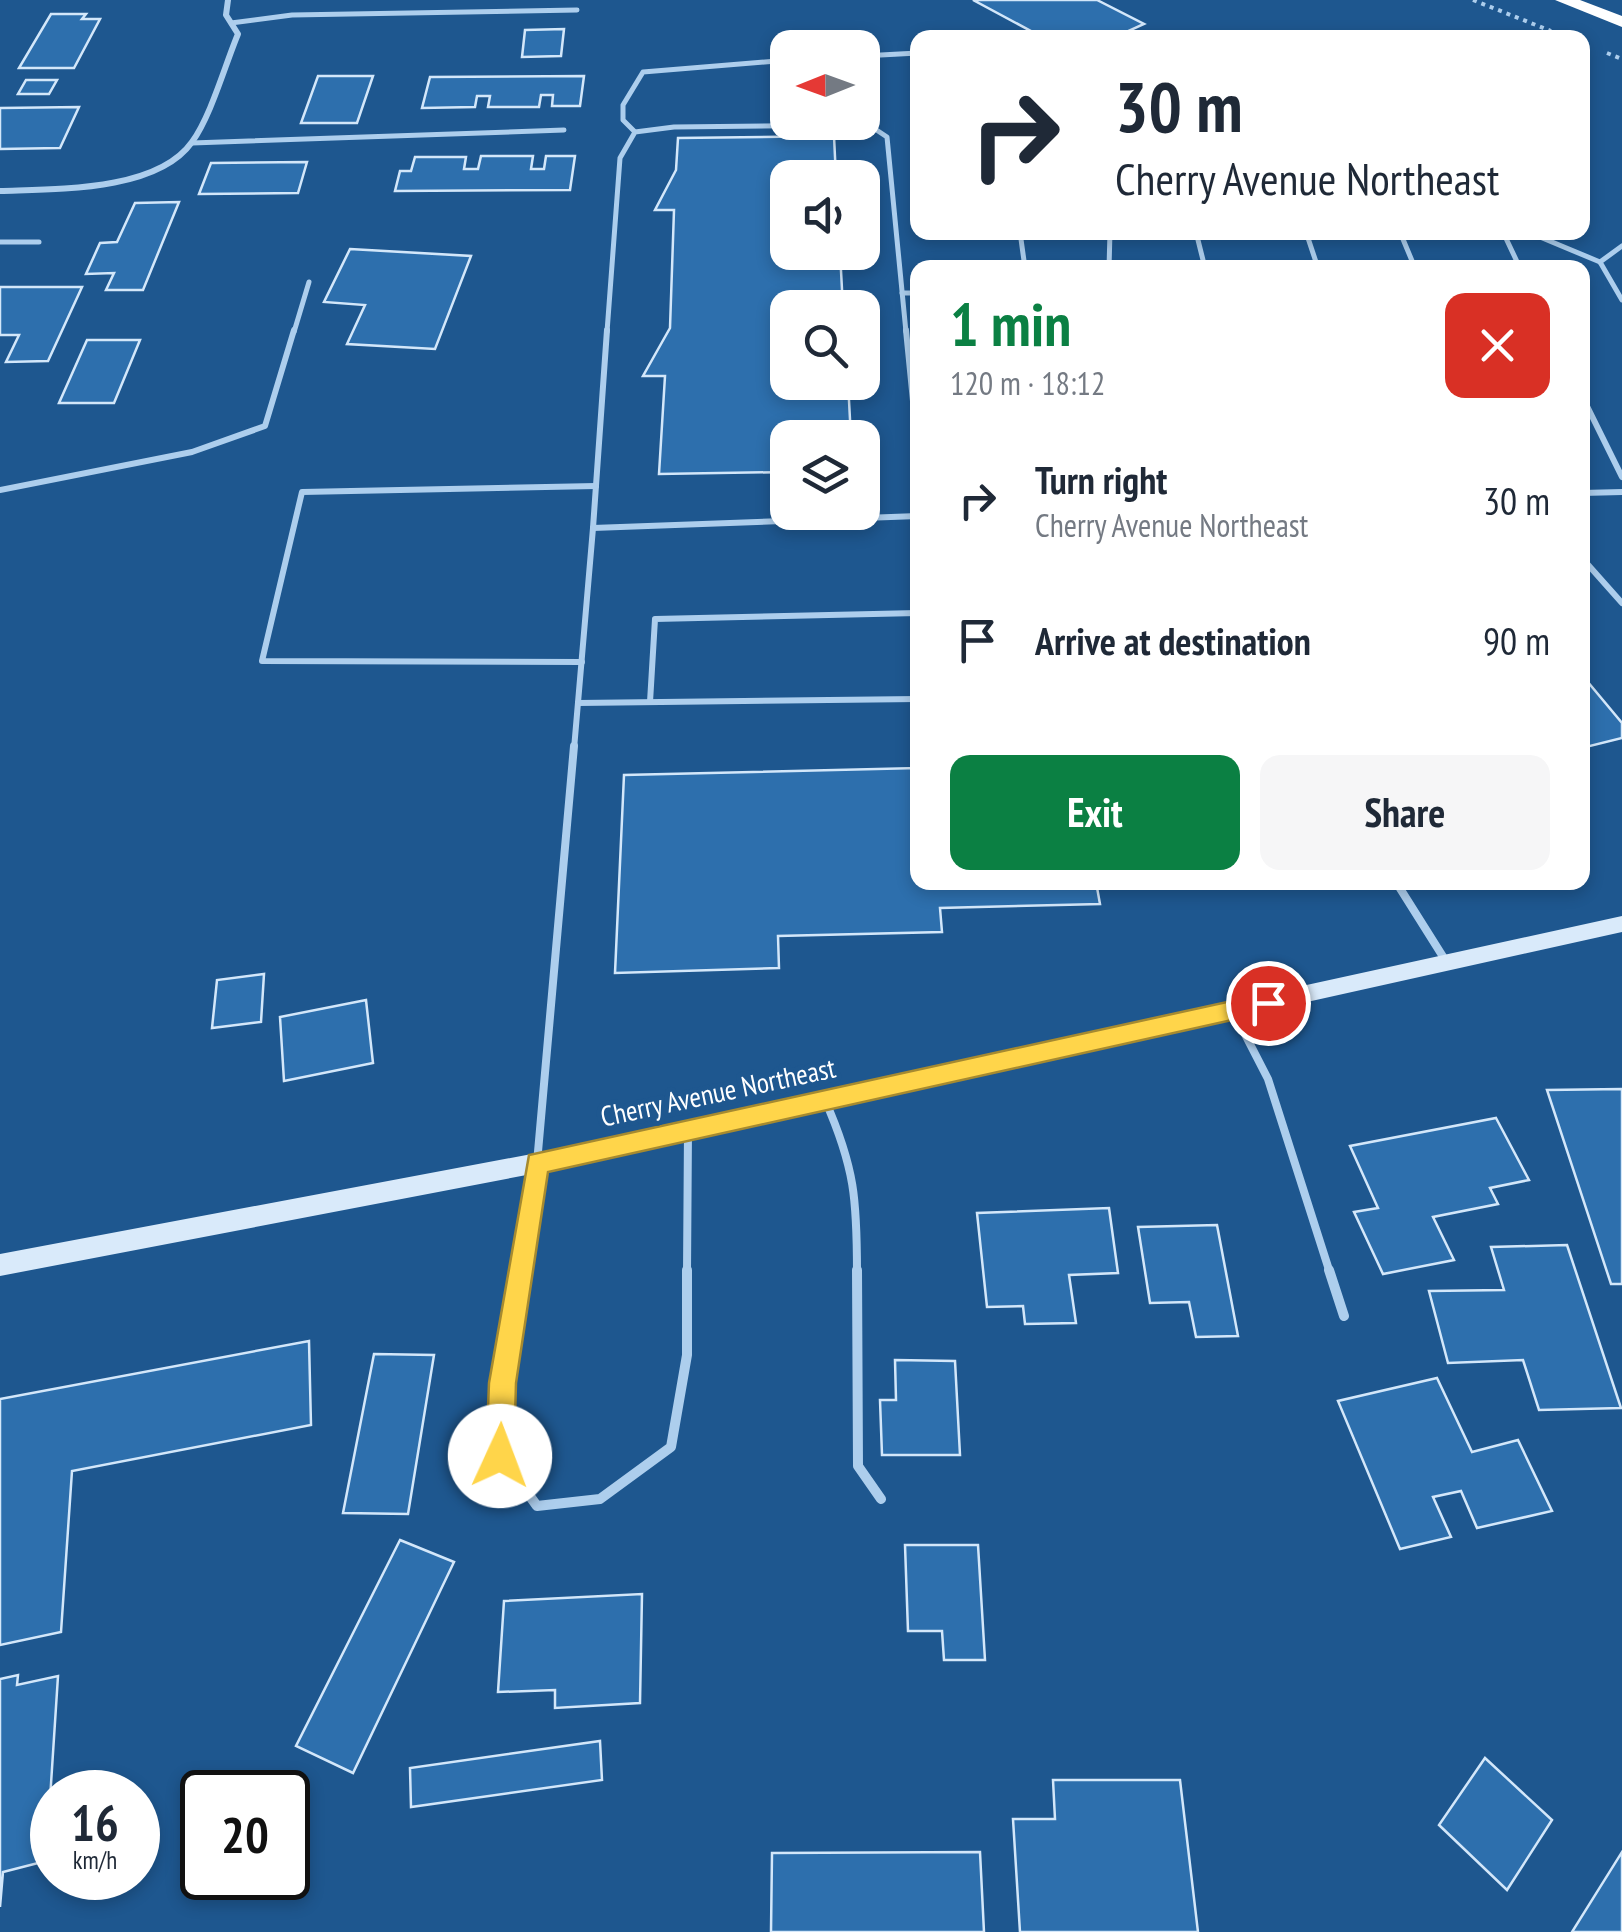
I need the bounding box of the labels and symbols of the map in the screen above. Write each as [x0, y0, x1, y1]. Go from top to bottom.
north arrow [770, 30, 880, 140]
pin [1226, 961, 1311, 1046]
street label: Cherry Avenue Northeast [597, 1048, 839, 1134]
position arrow [448, 1404, 552, 1508]
speed limit sign: 20 [180, 1770, 310, 1900]

